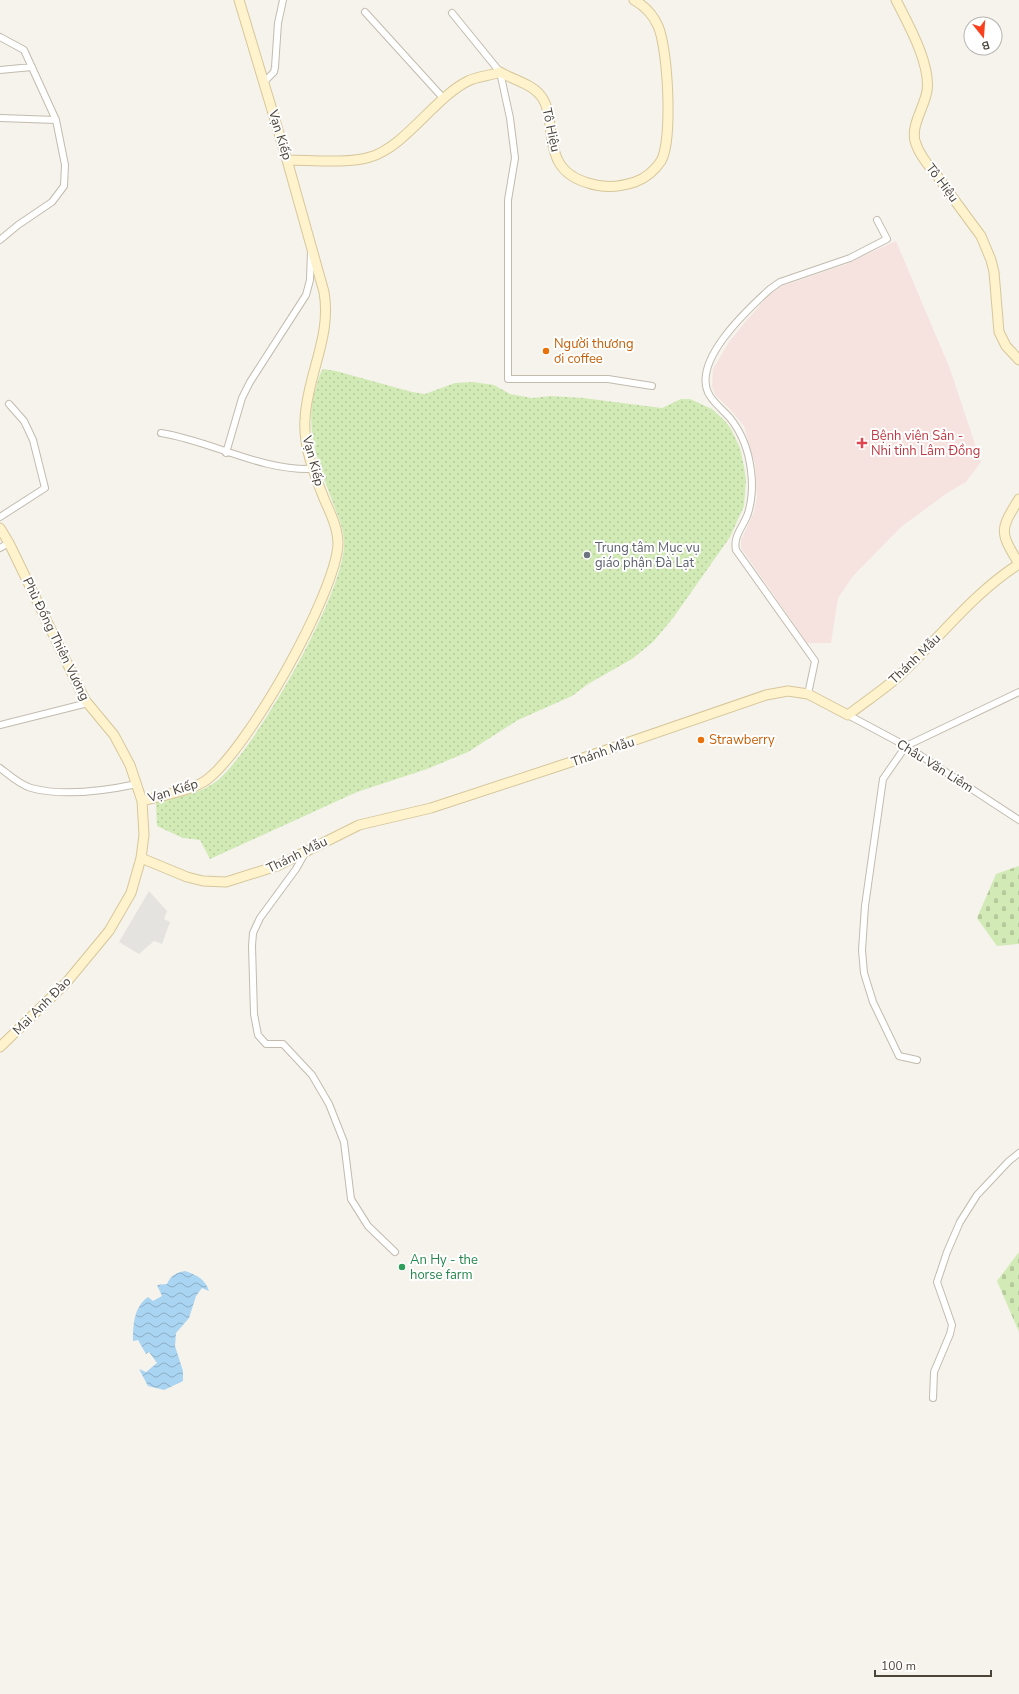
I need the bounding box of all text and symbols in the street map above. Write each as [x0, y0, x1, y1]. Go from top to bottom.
north arrow [963, 16, 1003, 56]
text: B [980, 37, 992, 53]
street label: Tô Hiệu [538, 106, 564, 154]
street label: Vạn Kiếp [264, 107, 296, 162]
street label: Tô Hiệu [921, 160, 963, 206]
place label: Người thương ơi coffee [554, 335, 634, 368]
marker: Người thương ơi coffee [541, 346, 551, 356]
place label: Bệnh viện Sản - Nhi tỉnh Lâm Đồng [871, 427, 980, 460]
street label: Vạn Kiếp [297, 433, 328, 488]
marker: Bệnh viện Sản - Nhi tỉnh Lâm Đồng [856, 437, 868, 449]
place label: Trung tâm Mục vụ giáo phận Đà Lạt [595, 539, 700, 572]
marker: Trung tâm Mục vụ giáo phận Đà Lạt [582, 550, 592, 560]
street label: Phù Đổng Thiên Vương [18, 574, 94, 704]
street label: Thánh Mẫu [885, 630, 945, 688]
place label: Strawberry [709, 731, 775, 749]
street label: Thánh Mẫu [569, 733, 637, 771]
marker: Strawberry [696, 735, 706, 745]
street label: Châu Văn Liêm [893, 735, 977, 797]
street label: Vạn Kiếp [145, 775, 200, 807]
street label: Thánh Mẫu [264, 833, 330, 877]
street label: Mai Anh Đào [9, 973, 75, 1039]
place label: An Hy - the horse farm [410, 1251, 478, 1284]
marker: An Hy - the horse farm [397, 1262, 407, 1272]
scale bar [875, 1652, 991, 1678]
text: 100 m [881, 1658, 916, 1674]

